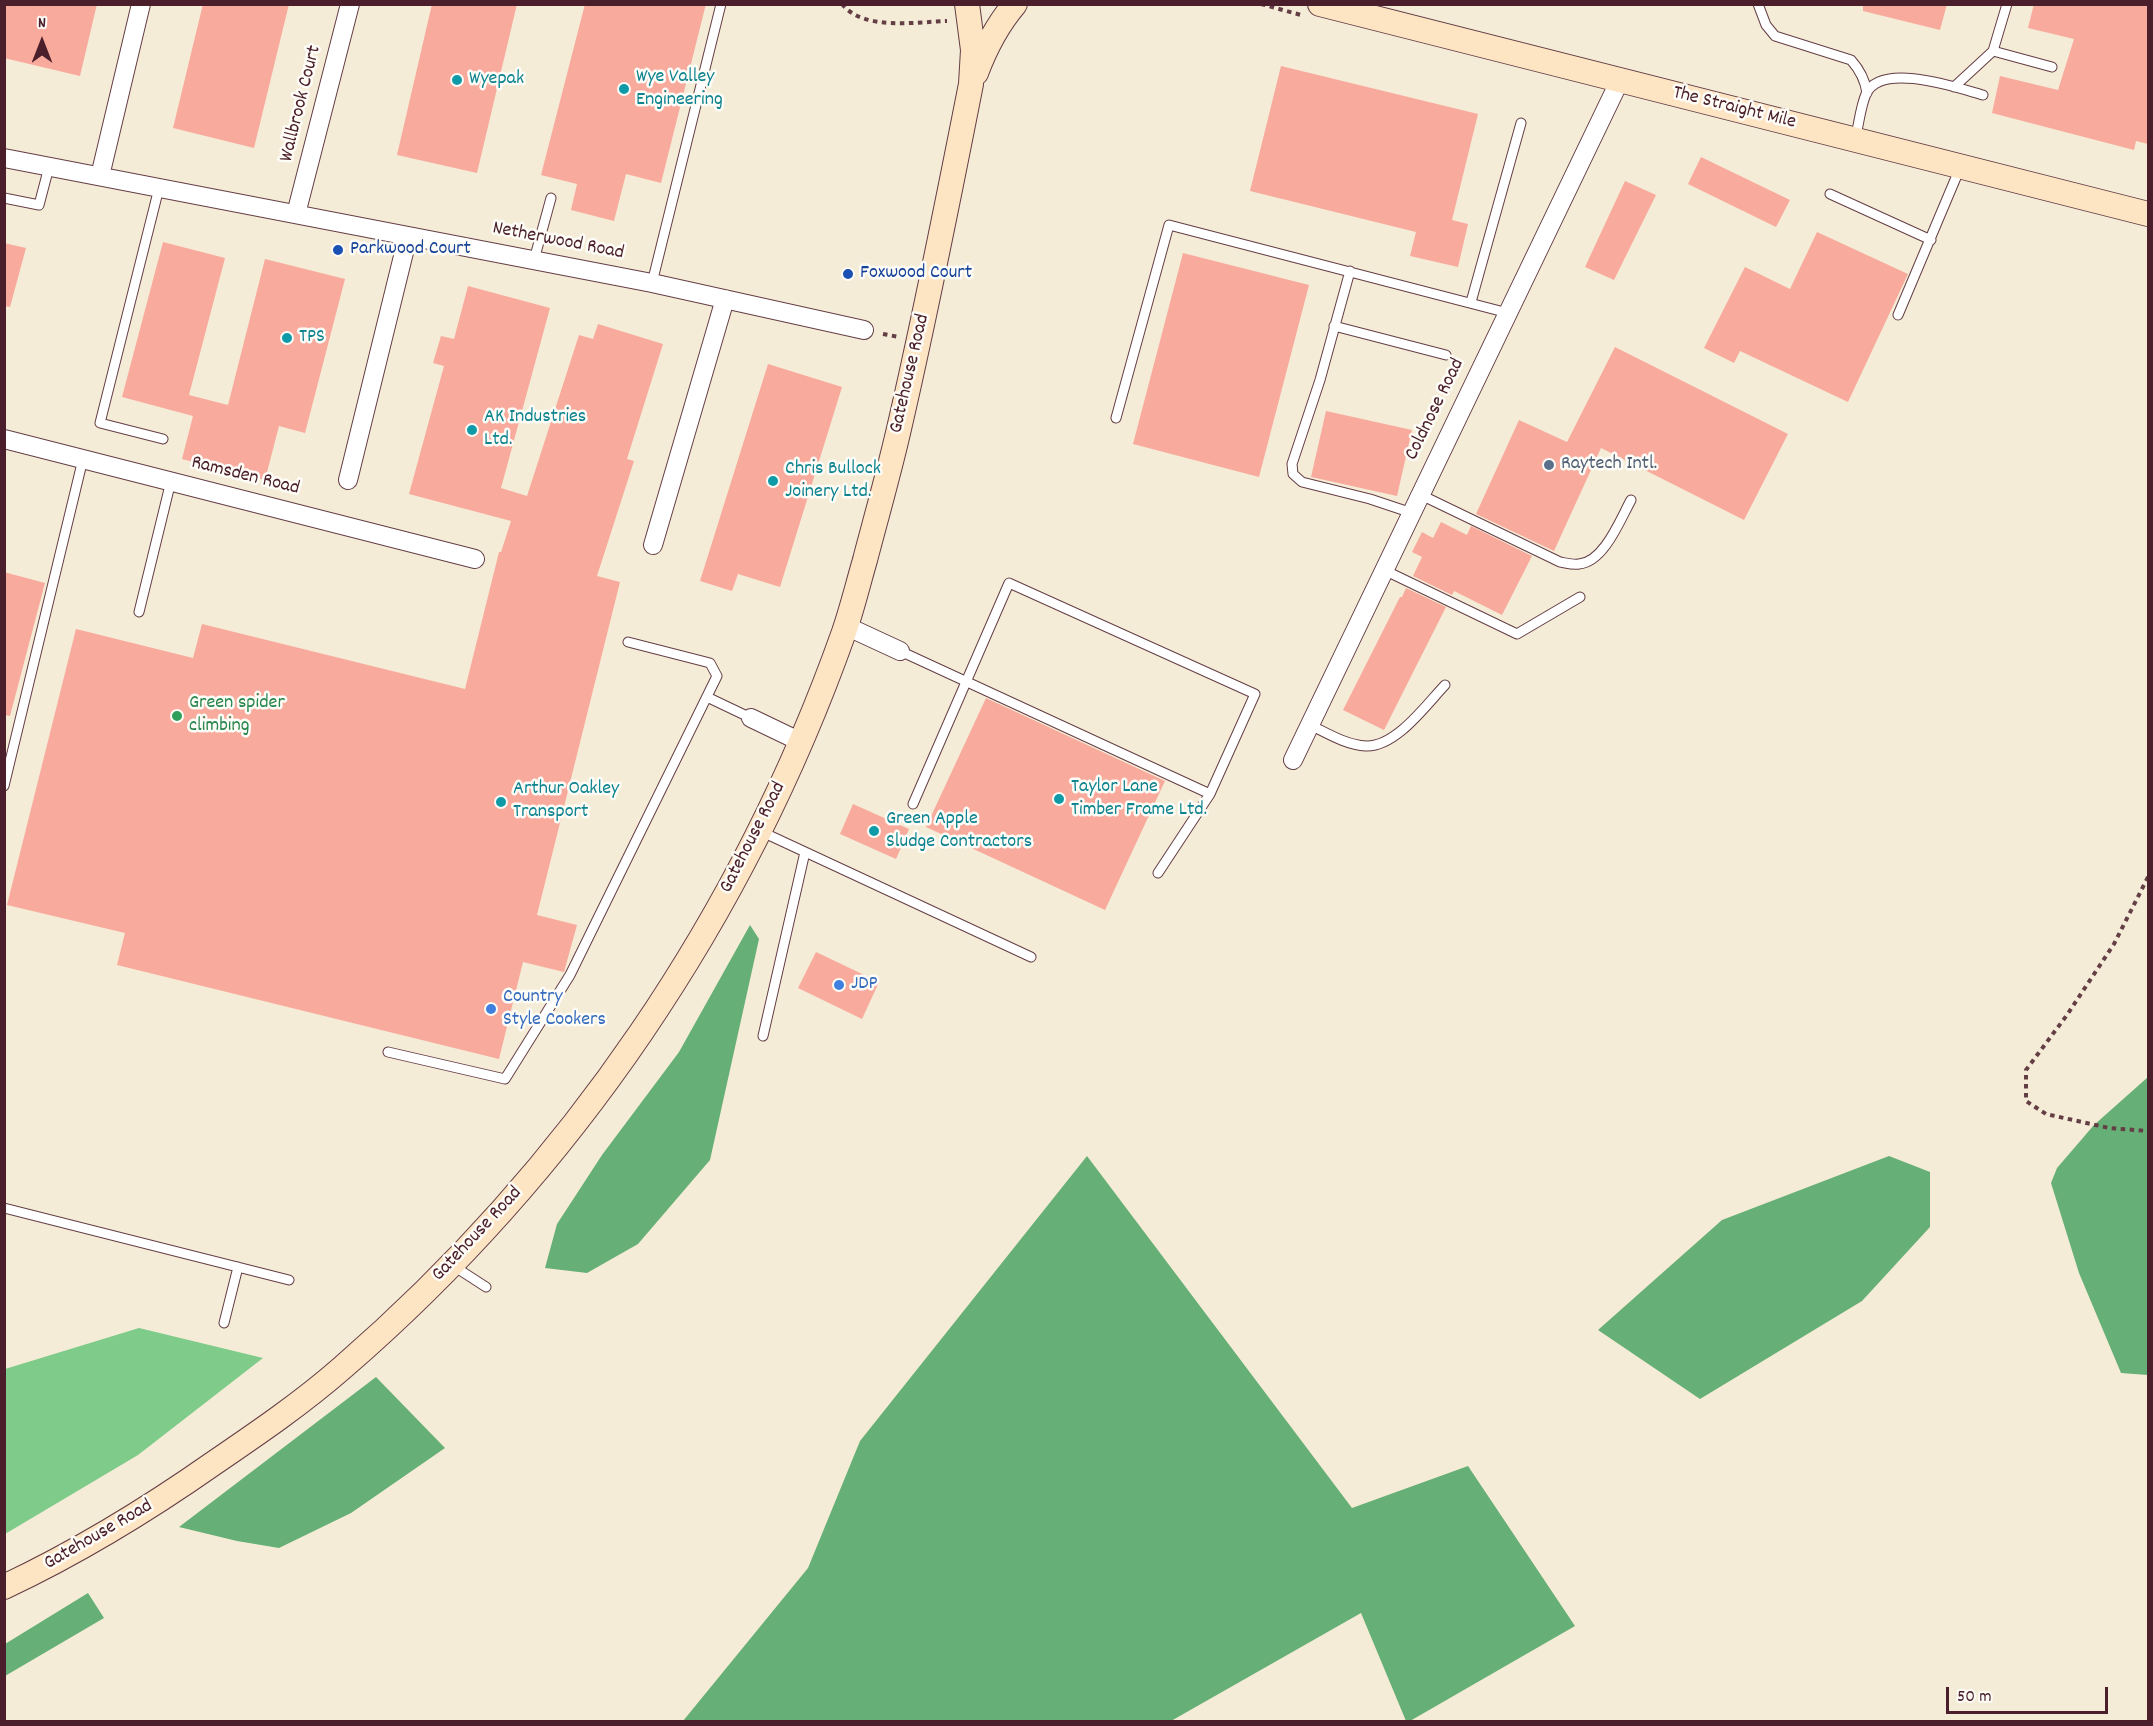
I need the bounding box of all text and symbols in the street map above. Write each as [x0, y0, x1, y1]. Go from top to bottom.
north arrow [12, 12, 72, 72]
text: N [38, 12, 46, 35]
street label: Wallbrook Court [276, 43, 328, 165]
place label: Wye Valley Engineering [636, 66, 723, 113]
place label: Wyepak [469, 68, 524, 92]
marker: Wyepak [450, 73, 464, 87]
marker: Wye Valley Engineering [617, 82, 631, 96]
street label: The Straight Mile [1670, 82, 1798, 136]
street label: Netherwood Road [490, 217, 626, 267]
place label: Parkwood Court [350, 238, 471, 262]
marker: Parkwood Court [331, 243, 345, 257]
place label: Foxwood Court [860, 262, 972, 286]
marker: Foxwood Court [841, 267, 855, 281]
street label: Gatehouse Road [886, 312, 936, 436]
place label: TPS [299, 326, 325, 350]
marker: TPS [280, 331, 294, 345]
street label: Coldnose Road [1401, 355, 1471, 465]
place label: AK Industries Ltd. [484, 406, 586, 453]
marker: AK Industries Ltd. [465, 423, 479, 437]
street label: Ramsden Road [188, 452, 302, 502]
place label: Raytech Intl. [1561, 453, 1657, 477]
place label: Chris Bullock Joinery Ltd. [785, 458, 881, 505]
marker: Raytech Intl. [1542, 458, 1556, 472]
marker: Chris Bullock Joinery Ltd. [766, 474, 780, 488]
place label: Green spider climbing [189, 692, 285, 739]
marker: Green spider climbing [170, 709, 184, 723]
place label: Taylor Lane Timber Frame Ltd. [1071, 776, 1207, 823]
place label: Arthur Oakley Transport [513, 778, 619, 825]
street label: Gatehouse Road [716, 778, 792, 898]
marker: Taylor Lane Timber Frame Ltd. [1052, 792, 1066, 806]
marker: Arthur Oakley Transport [494, 795, 508, 809]
place label: Green Apple Sludge Contractors [886, 808, 1032, 855]
marker: Green Apple Sludge Contractors [867, 824, 881, 838]
place label: JDP [851, 973, 878, 997]
marker: JDP [832, 978, 846, 992]
place label: Country Style Cookers [503, 986, 606, 1033]
marker: Country Style Cookers [484, 1002, 498, 1016]
street label: Gatehouse Road [428, 1182, 528, 1288]
street label: Gatehouse Road [40, 1495, 158, 1577]
scale bar [1949, 1675, 2111, 1713]
text: 50 m [1957, 1685, 1992, 1710]

